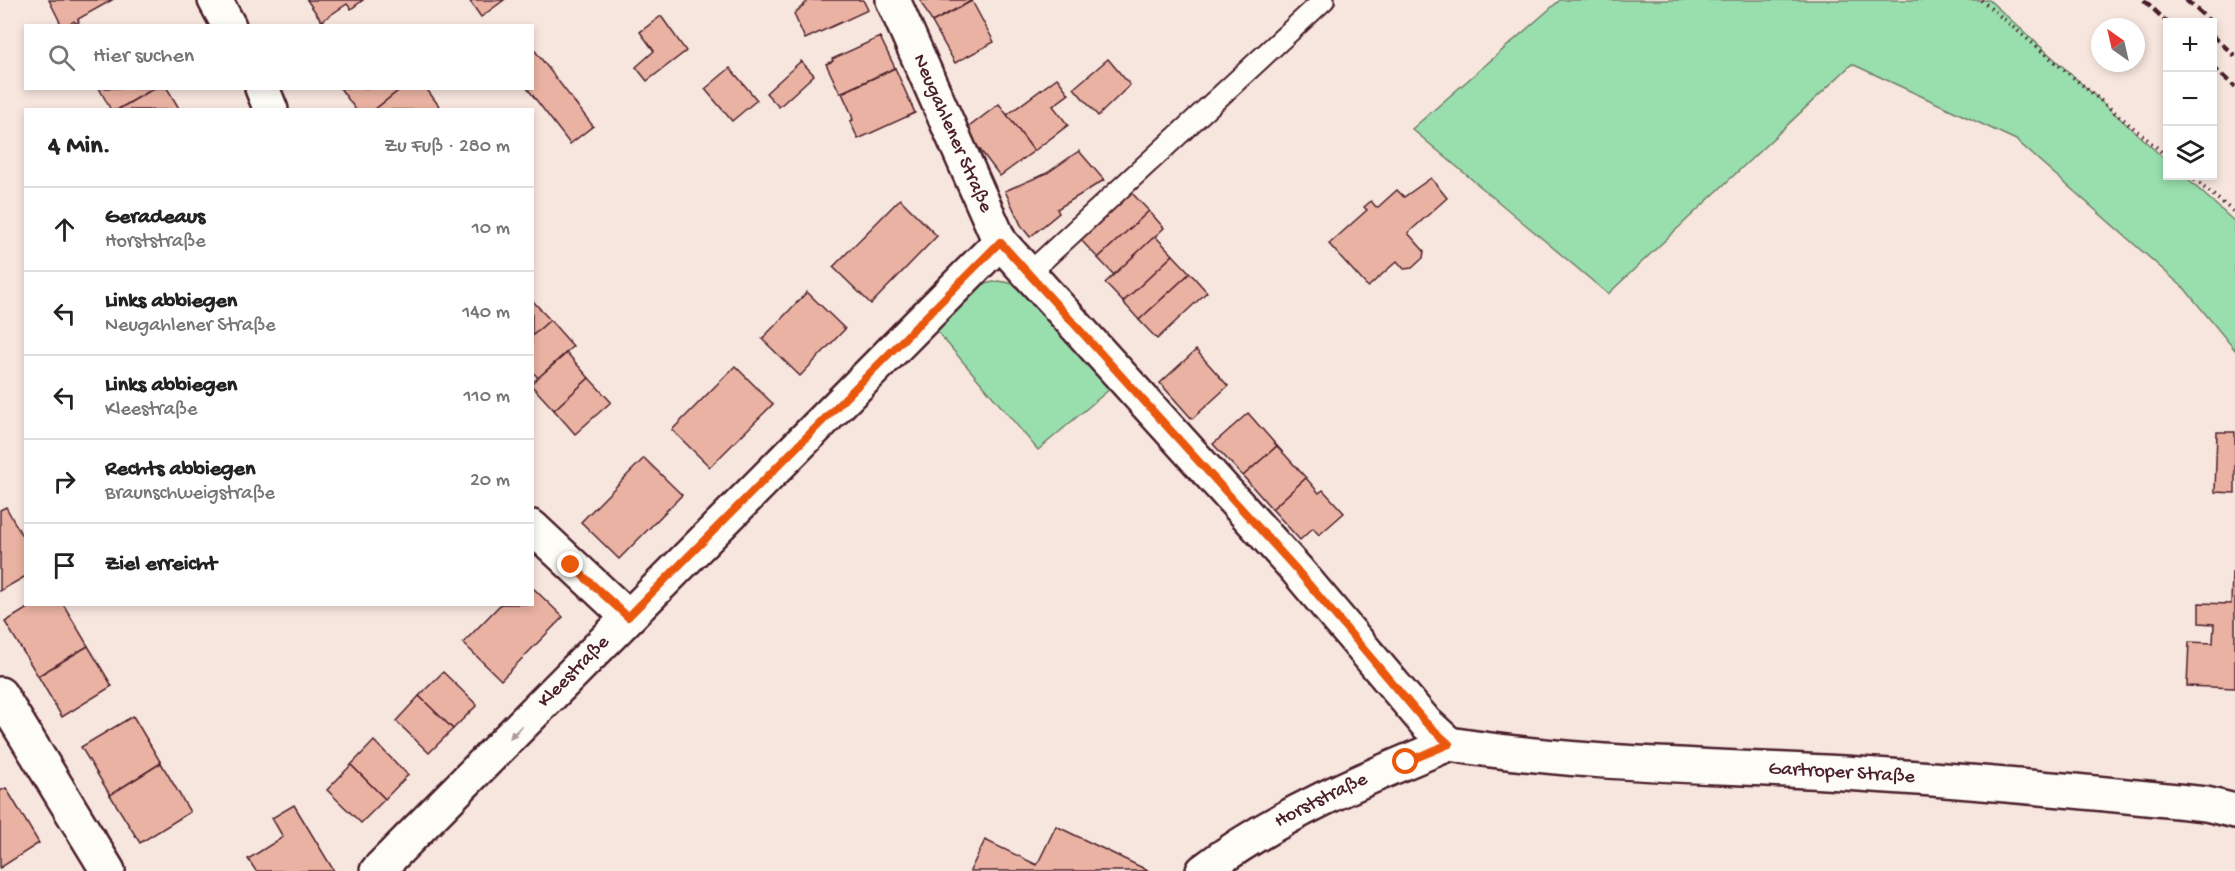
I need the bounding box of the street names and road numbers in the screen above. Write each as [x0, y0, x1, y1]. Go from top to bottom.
street label: Neugahlener Straße [907, 51, 997, 217]
street label: Kleestraße [533, 631, 615, 713]
street label: Gartroper Straße [1768, 758, 1916, 789]
street label: Horststraße [1271, 768, 1372, 833]

